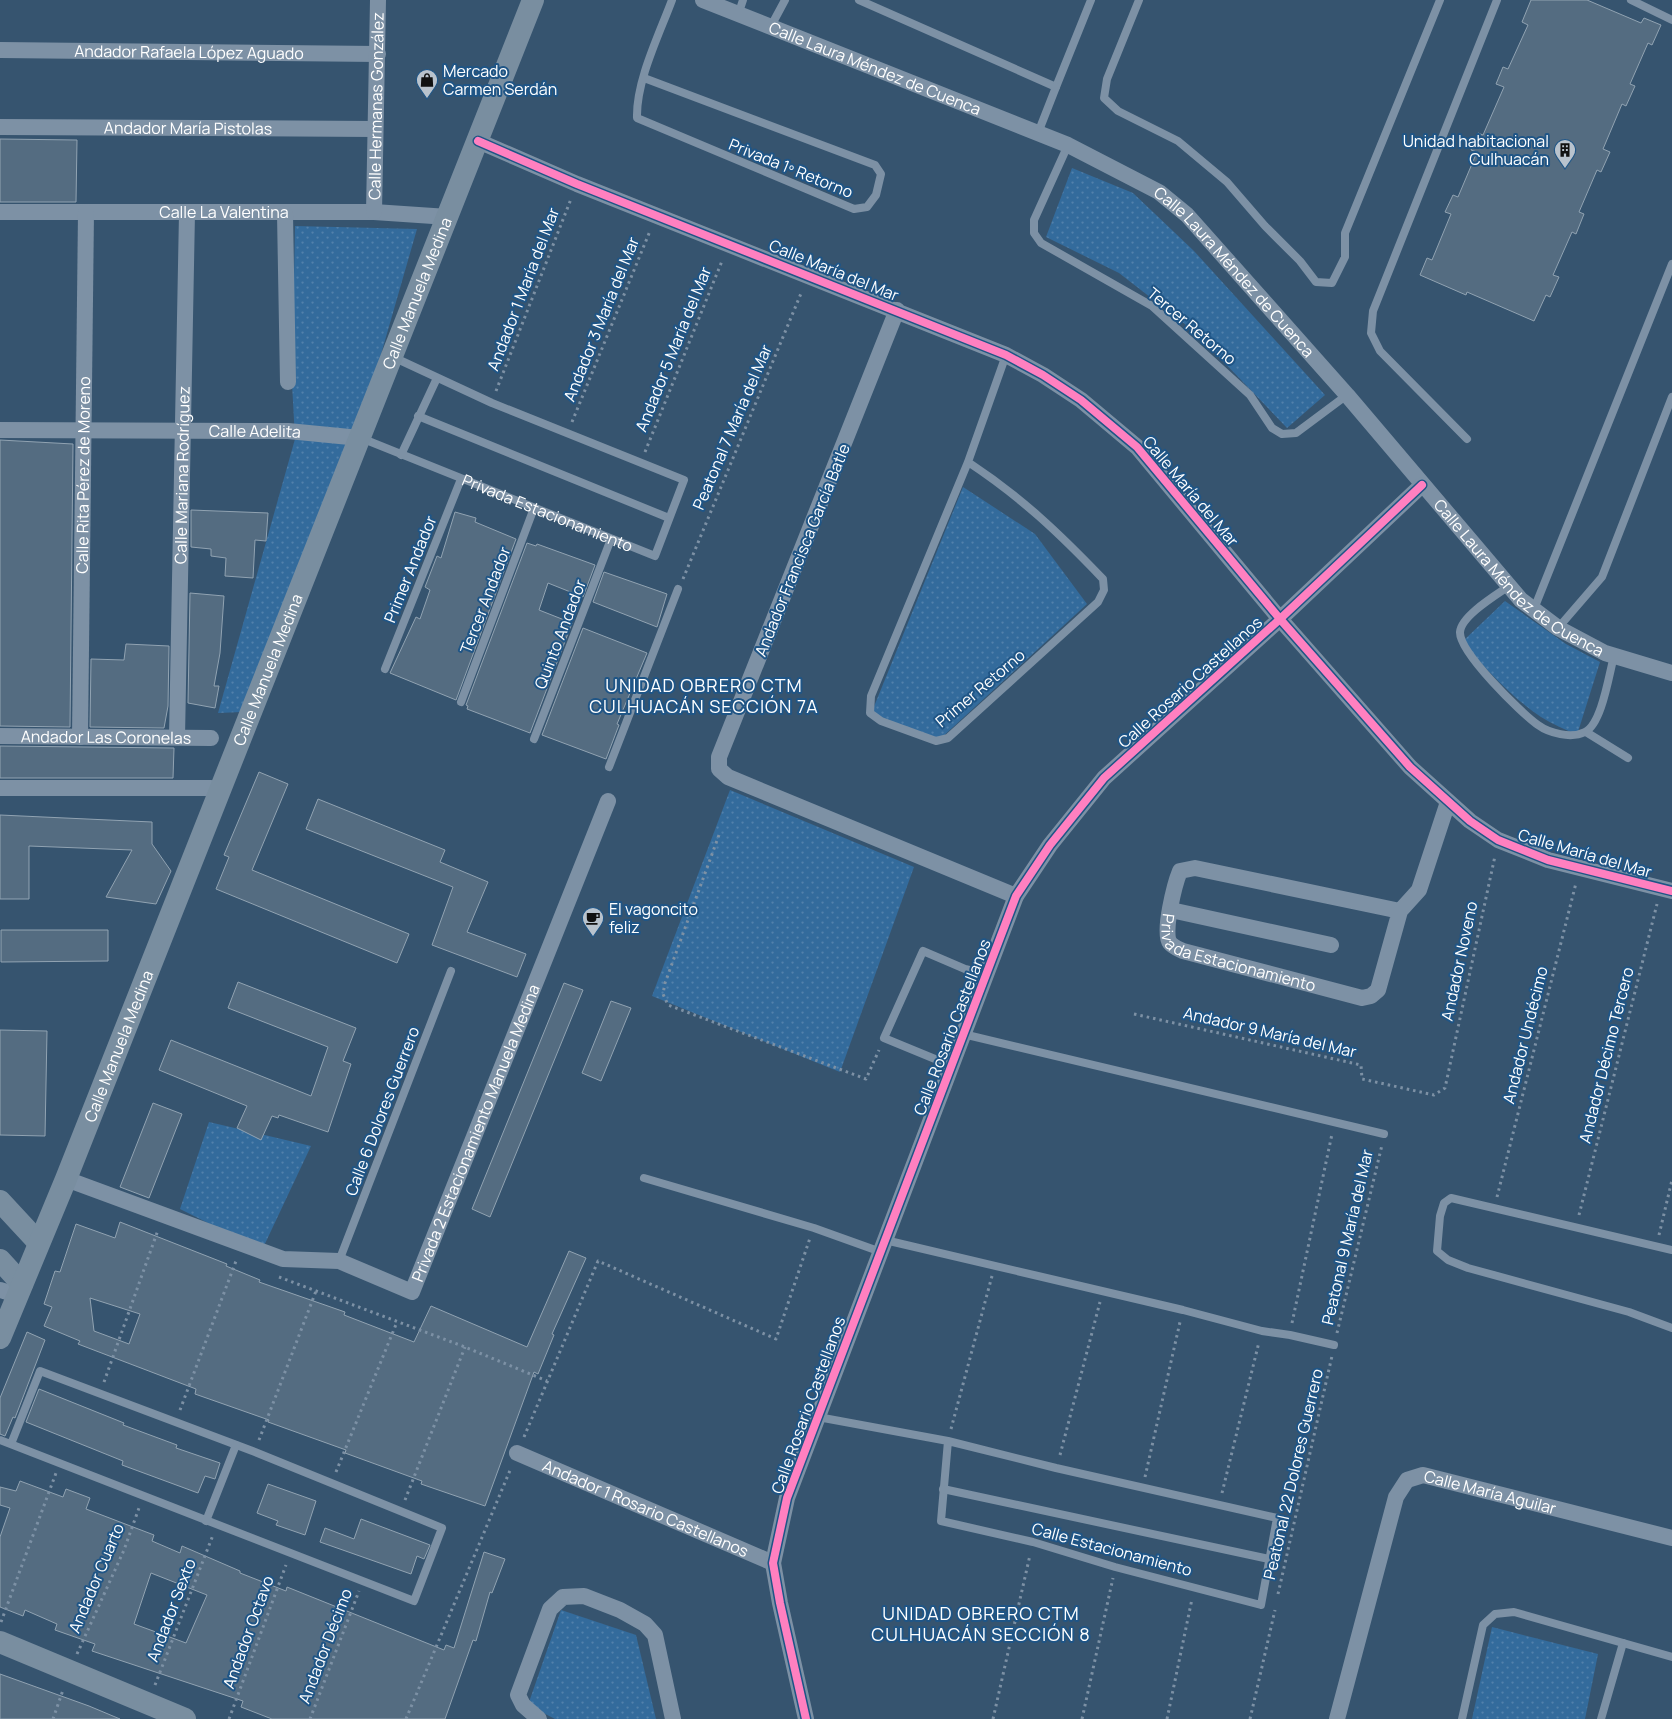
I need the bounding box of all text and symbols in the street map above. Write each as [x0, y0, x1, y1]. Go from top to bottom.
street label: Calle Hermanas González [363, 12, 389, 200]
street label: Calle Laura Méndez de Cuenca [766, 16, 984, 120]
street label: Andador Rafaela López Aguado [74, 40, 304, 64]
place label: Mercado Carmen Serdán [443, 60, 557, 100]
shop icon: Mercado Carmen Serdán [415, 68, 439, 99]
street label: Andador María Pistolas [104, 117, 272, 139]
place label: Unidad habitacional Culhuacán [1403, 130, 1549, 170]
street label: Privada 1º Retorno [726, 133, 856, 203]
building icon: Unidad habitacional Culhuacán [1553, 138, 1577, 169]
street label: Calle Laura Méndez de Cuenca [1149, 181, 1319, 362]
street label: Calle La Valentina [159, 201, 289, 223]
street label: Andador 1 María del Mar [482, 204, 564, 374]
street label: Calle Manuela Medina [377, 214, 457, 372]
street label: Andador 3 María del Mar [558, 233, 644, 405]
street label: Calle María del Mar [766, 234, 902, 306]
street label: Andador 5 María del Mar [630, 263, 716, 435]
street label: Tercer Retorno [1143, 282, 1241, 370]
street label: Peatonal 7 María del Mar [687, 341, 777, 513]
street label: Calle Rita Pérez de Moreno [71, 376, 95, 574]
street label: Calle Mariana Rodríguez [169, 386, 195, 564]
street label: Calle Adelita [209, 420, 302, 443]
street label: Calle María del Mar [1138, 431, 1244, 551]
street label: Andador Francisca García Batle [749, 440, 855, 660]
street label: Privada Estacionamiento [459, 469, 636, 557]
street label: Calle Laura Méndez de Cuenca [1429, 494, 1608, 662]
street label: Primer Andador [379, 512, 442, 626]
street label: Tercer Andador [455, 543, 516, 657]
street label: Quinto Andador [529, 576, 591, 692]
street label: Calle Manuela Medina [228, 591, 308, 749]
street label: Calle Rosario Castellanos [1113, 611, 1267, 753]
street label: Primer Retorno [931, 644, 1029, 732]
district label: UNIDAD OBRERO CTM CULHUACÁN SECCIÓN 7A [589, 673, 819, 718]
street label: Andador Las Coronelas [21, 725, 191, 749]
street label: Calle María del Mar [1516, 823, 1655, 883]
place label: El vagoncito feliz [609, 898, 698, 938]
street label: Andador Noveno [1436, 899, 1482, 1023]
cafe icon: El vagoncito feliz [581, 906, 605, 937]
street label: Privada Estacionamiento [1156, 912, 1318, 996]
street label: Calle Rosario Castellanos [908, 936, 996, 1118]
street label: Andador Undécimo [1497, 964, 1553, 1106]
street label: Andador Décimo Tercero [1573, 965, 1639, 1145]
street label: Calle Manuela Medina [79, 967, 159, 1125]
street label: Privada 2 Estacionamiento Manuela Medina [406, 981, 545, 1285]
street label: Andador 9 María del Mar [1181, 1001, 1359, 1063]
street label: Calle 6 Dolores Guerrero [340, 1023, 424, 1199]
street label: Peatonal 9 María del Mar [1316, 1147, 1378, 1327]
street label: Calle Rosario Castellanos [766, 1313, 850, 1497]
street label: Peatonal 22 Dolores Guerrero [1258, 1366, 1328, 1582]
street label: Andador 1 Rosario Castellanos [539, 1454, 752, 1562]
street label: Calle María Aguilar [1422, 1465, 1559, 1519]
street label: Calle Estacionamiento [1030, 1517, 1194, 1581]
street label: Andador Cuarto [63, 1520, 129, 1636]
street label: Andador Sexto [141, 1555, 201, 1665]
street label: Andador Octavo [217, 1573, 279, 1691]
street label: Andador Décimo [293, 1585, 357, 1707]
district label: UNIDAD OBRERO CTM CULHUACÁN SECCIÓN 8 [871, 1601, 1091, 1646]

